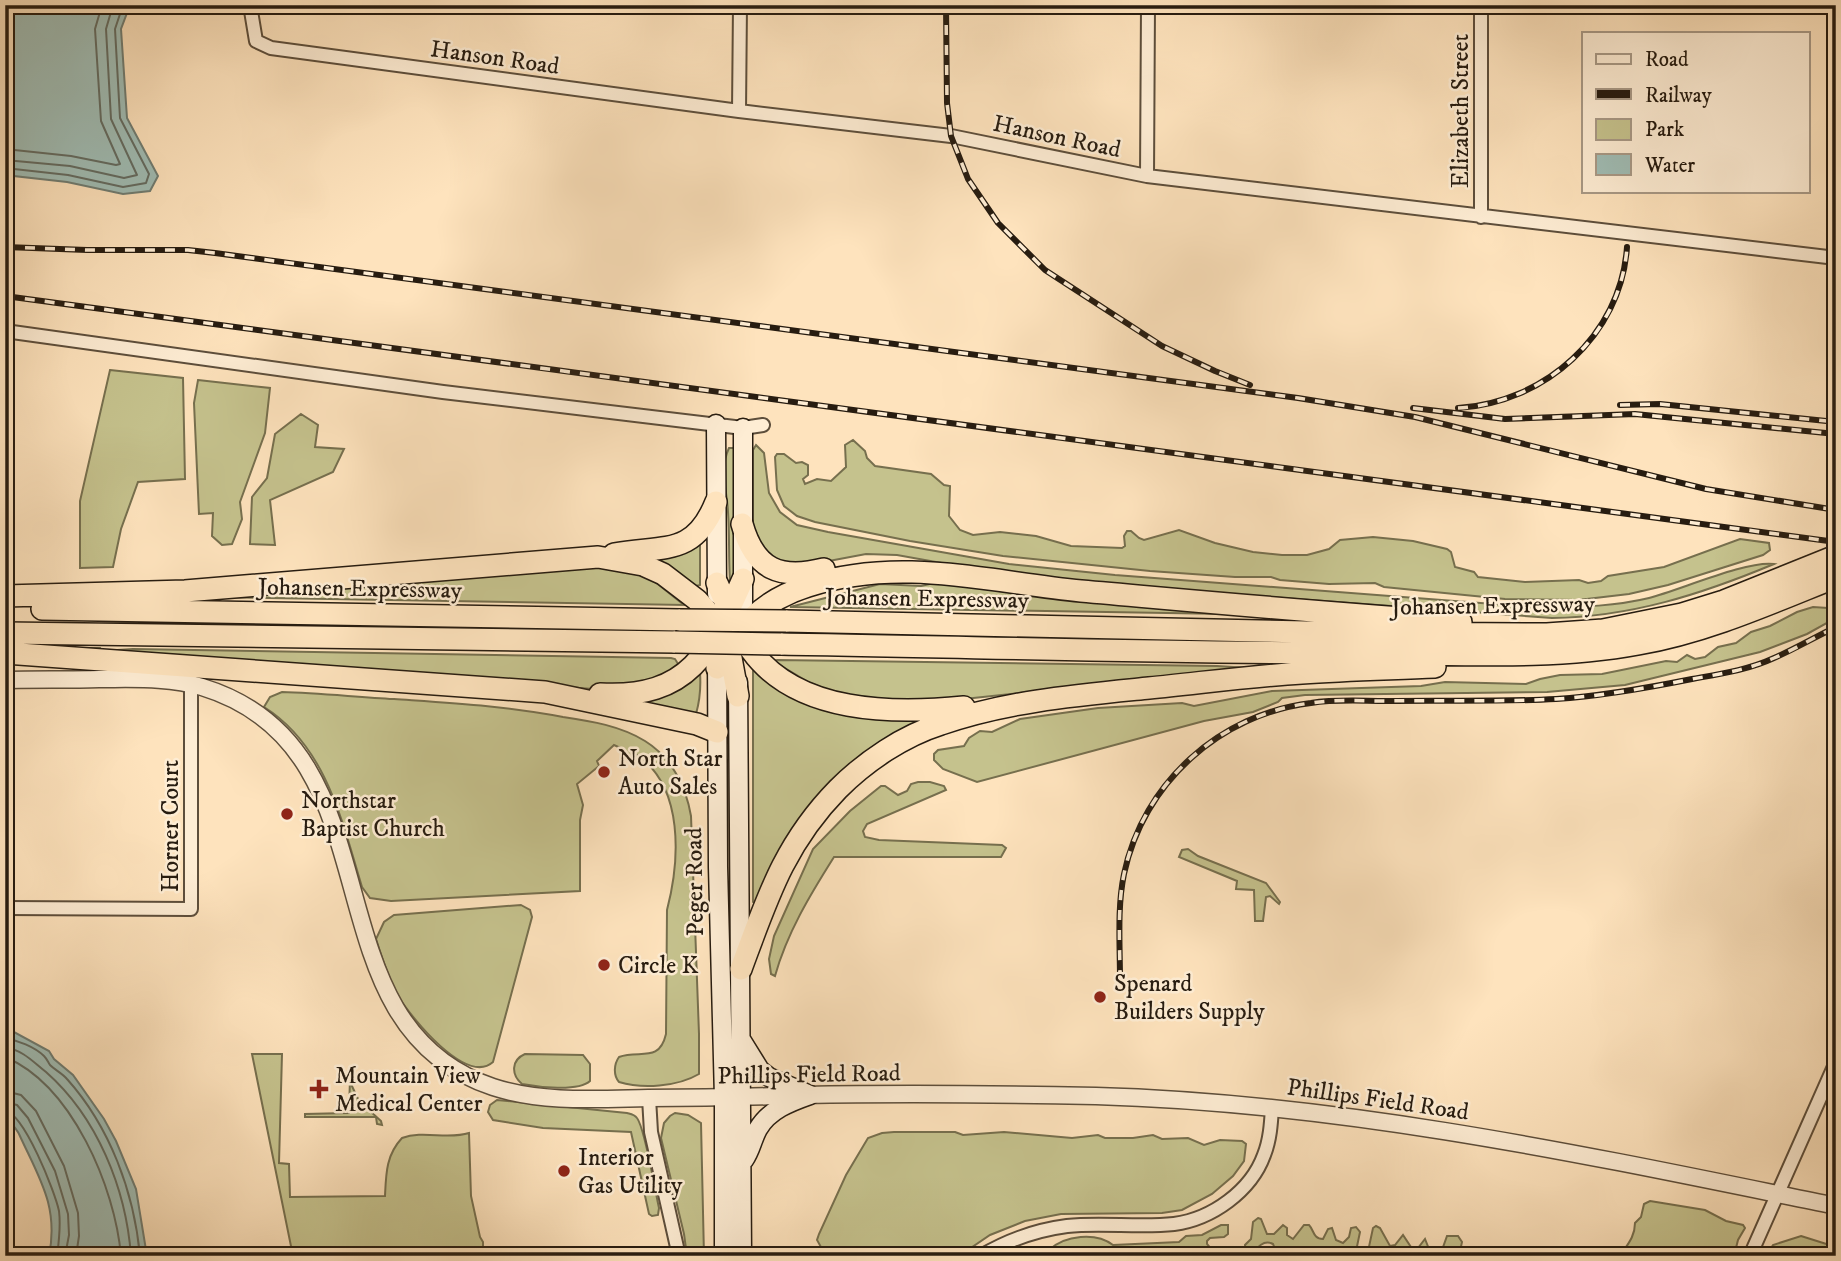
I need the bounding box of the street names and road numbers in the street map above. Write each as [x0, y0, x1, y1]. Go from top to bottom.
street label: Hanson Road [428, 34, 561, 82]
street label: Elizabeth Street [1446, 34, 1476, 188]
street label: Hanson Road [990, 109, 1123, 165]
street label: Johansen Expressway [256, 572, 463, 606]
street label: Johansen Expressway [823, 582, 1030, 616]
street label: Johansen Expressway [1389, 589, 1596, 623]
street label: Horner Court [156, 759, 186, 892]
street label: Peger Road [679, 827, 711, 937]
street label: Phillips Field Road [717, 1058, 901, 1092]
street label: Phillips Field Road [1285, 1072, 1471, 1128]

